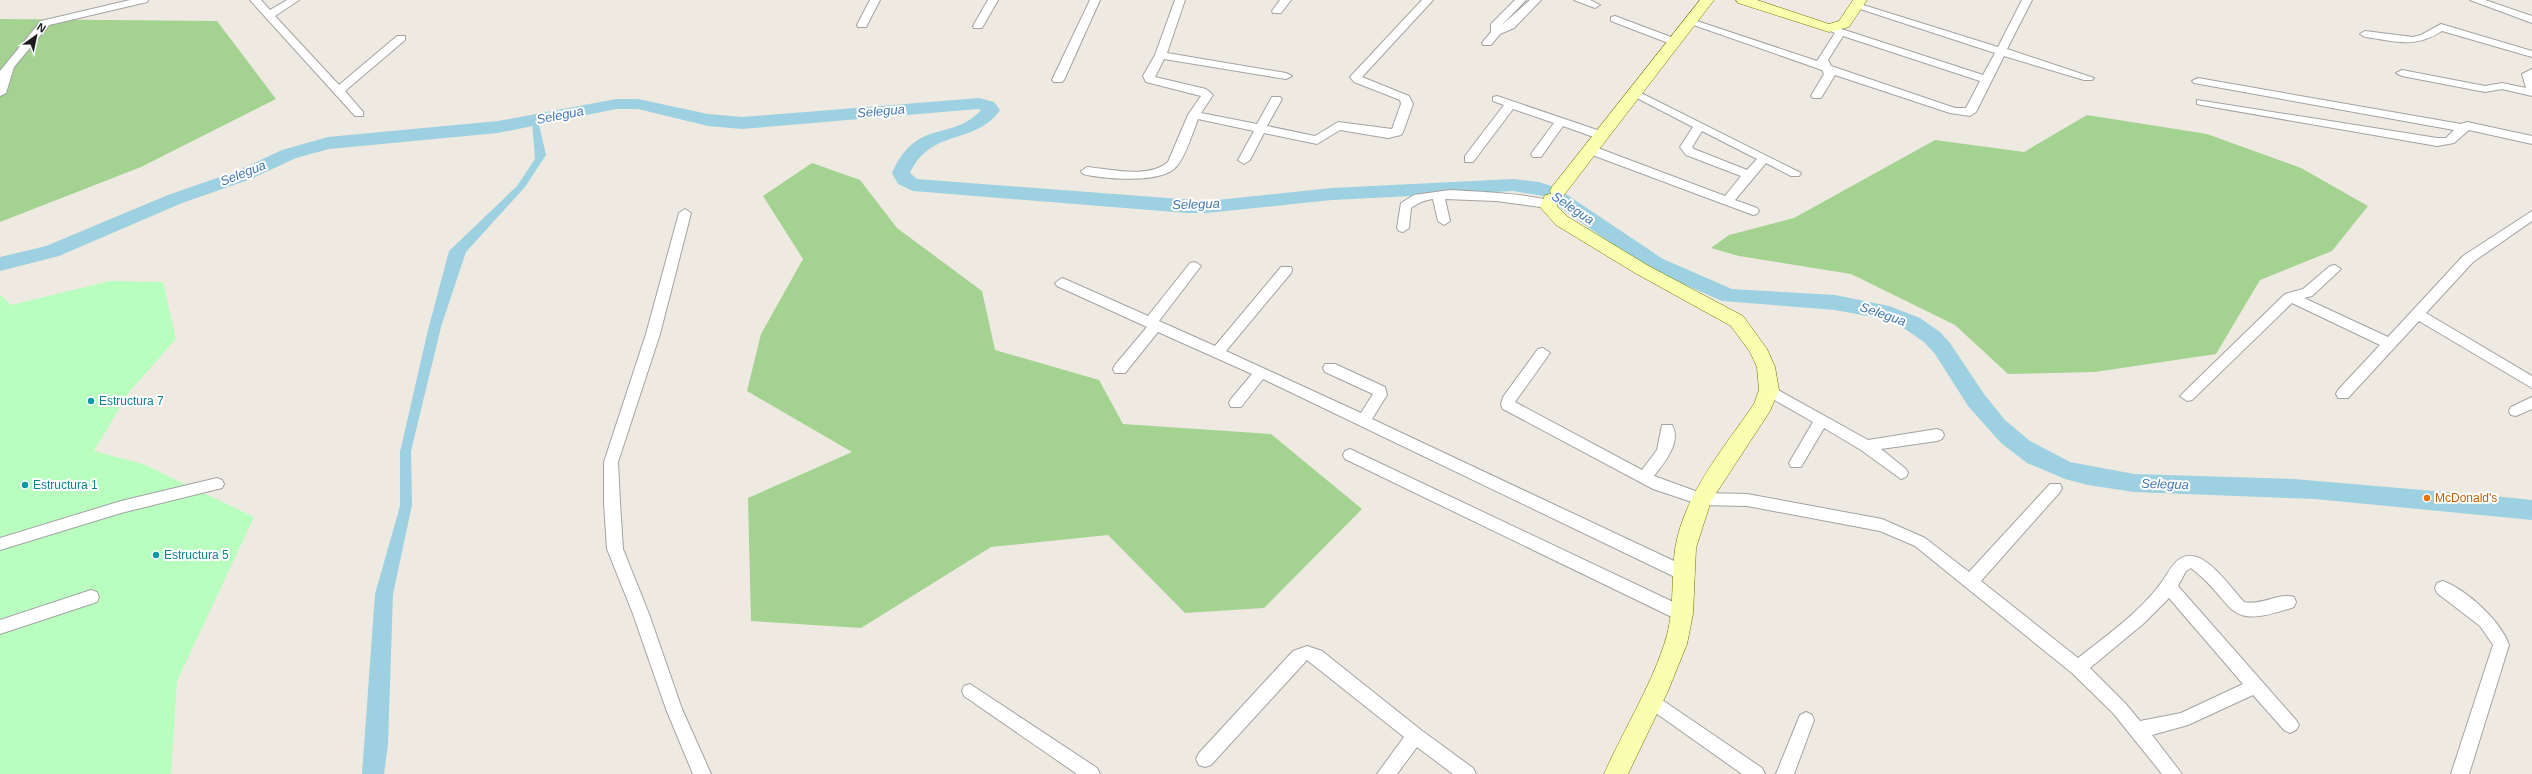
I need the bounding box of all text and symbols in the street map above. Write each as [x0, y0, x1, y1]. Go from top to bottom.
north arrow [16, 16, 56, 56]
text: N [35, 20, 48, 35]
water label: Selegua [857, 101, 905, 121]
water label: Selegua [535, 103, 585, 127]
water label: Selegua [218, 157, 268, 189]
water label: Selegua [1549, 188, 1597, 228]
water label: Selegua [1172, 196, 1220, 212]
water label: Selegua [1858, 299, 1908, 329]
place label: Estructura 7 [99, 394, 164, 408]
marker: Estructura 7 [86, 396, 96, 406]
water label: Selegua [2141, 476, 2189, 492]
place label: Estructura 1 [33, 478, 98, 492]
marker: Estructura 1 [20, 480, 30, 490]
place label: McDonald's [2435, 491, 2497, 505]
marker: McDonald's [2422, 493, 2432, 503]
place label: Estructura 5 [164, 548, 229, 562]
marker: Estructura 5 [151, 550, 161, 560]

